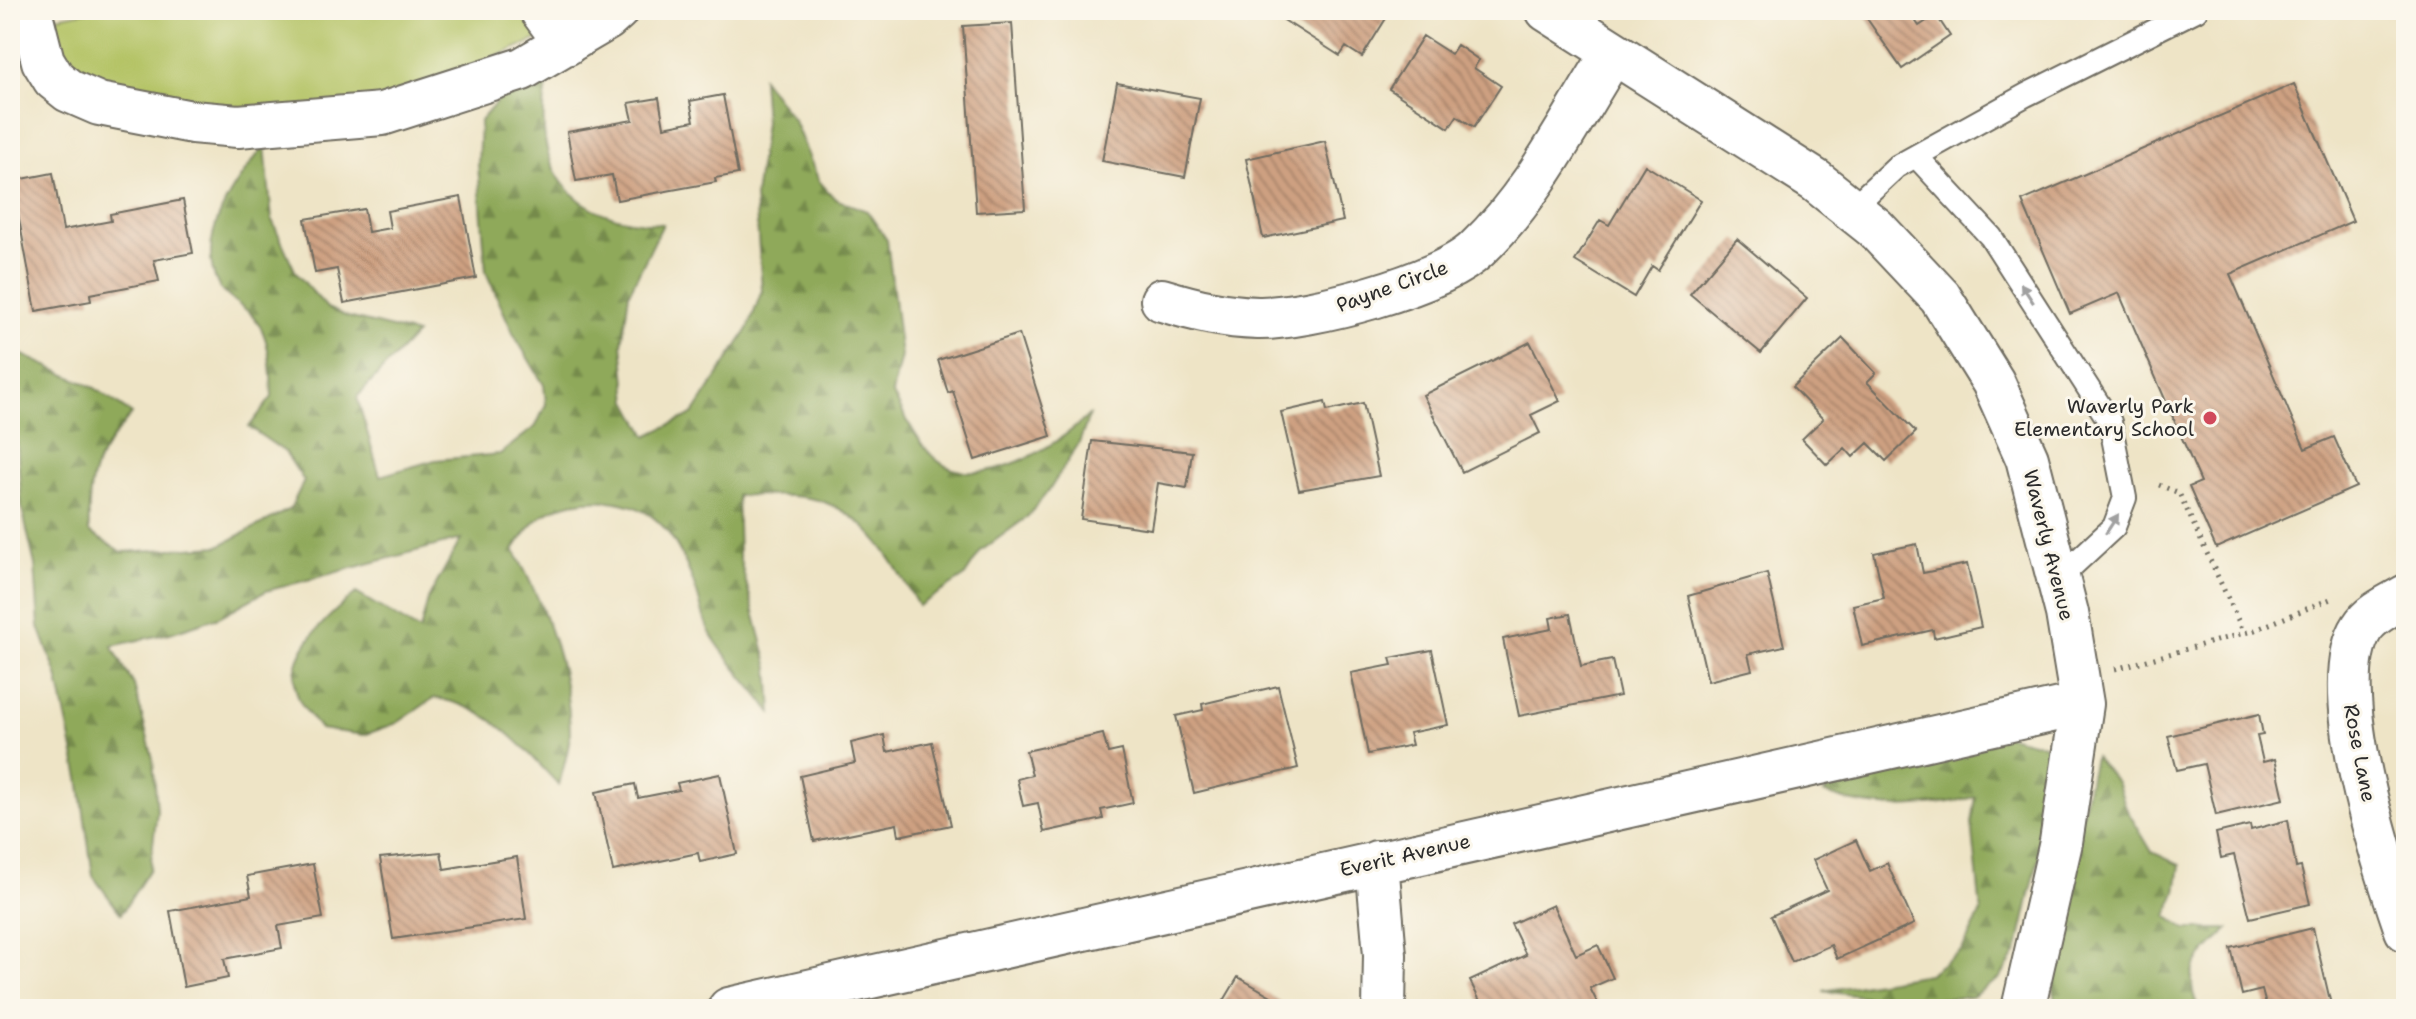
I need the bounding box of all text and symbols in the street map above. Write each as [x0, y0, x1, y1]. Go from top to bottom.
street label: Payne Circle [1333, 254, 1451, 318]
one-way arrow [2020, 283, 2035, 304]
place label: Waverly Park Elementary School [2014, 393, 2194, 442]
marker: Waverly Park Elementary School [2201, 409, 2219, 427]
street label: Waverly Avenue [2018, 467, 2080, 623]
one-way arrow [2105, 513, 2120, 534]
street label: Rose Lane [2338, 702, 2382, 804]
street label: Everit Avenue [1337, 827, 1473, 883]

